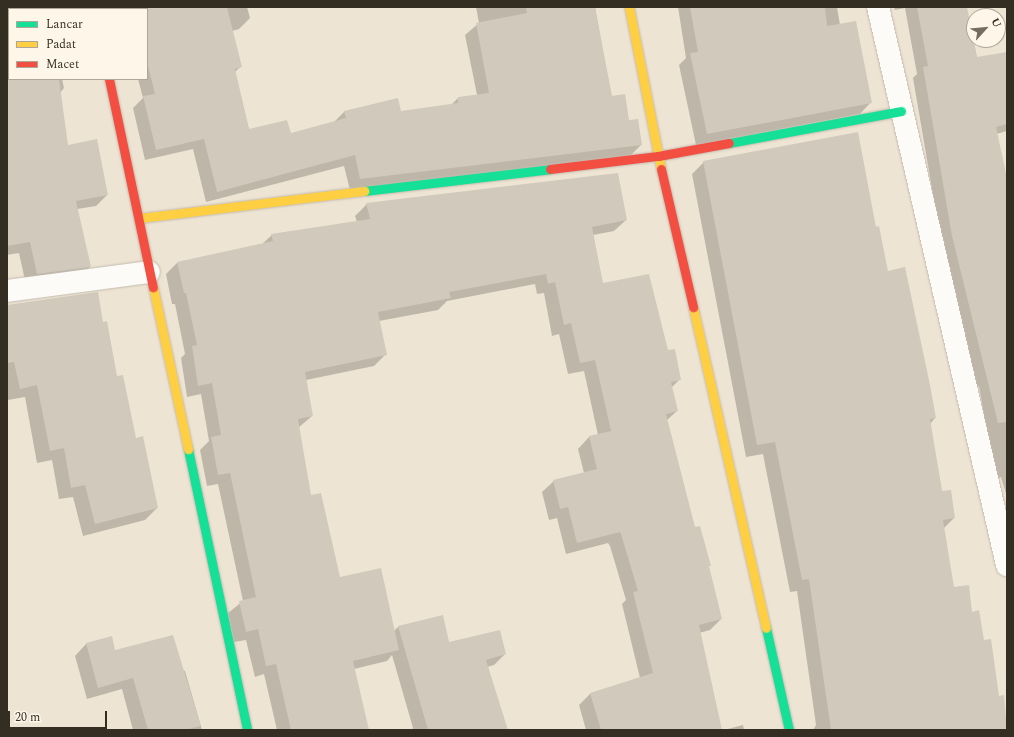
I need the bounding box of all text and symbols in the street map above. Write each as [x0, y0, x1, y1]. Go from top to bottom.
legend [8, 8, 148, 80]
north arrow [966, 8, 1006, 48]
text: Lancar [46, 15, 83, 34]
text: U [987, 15, 1006, 31]
text: Padat [46, 35, 76, 54]
text: Macet [46, 55, 79, 74]
scale bar [10, 703, 109, 729]
text: 20 m [15, 708, 40, 727]

